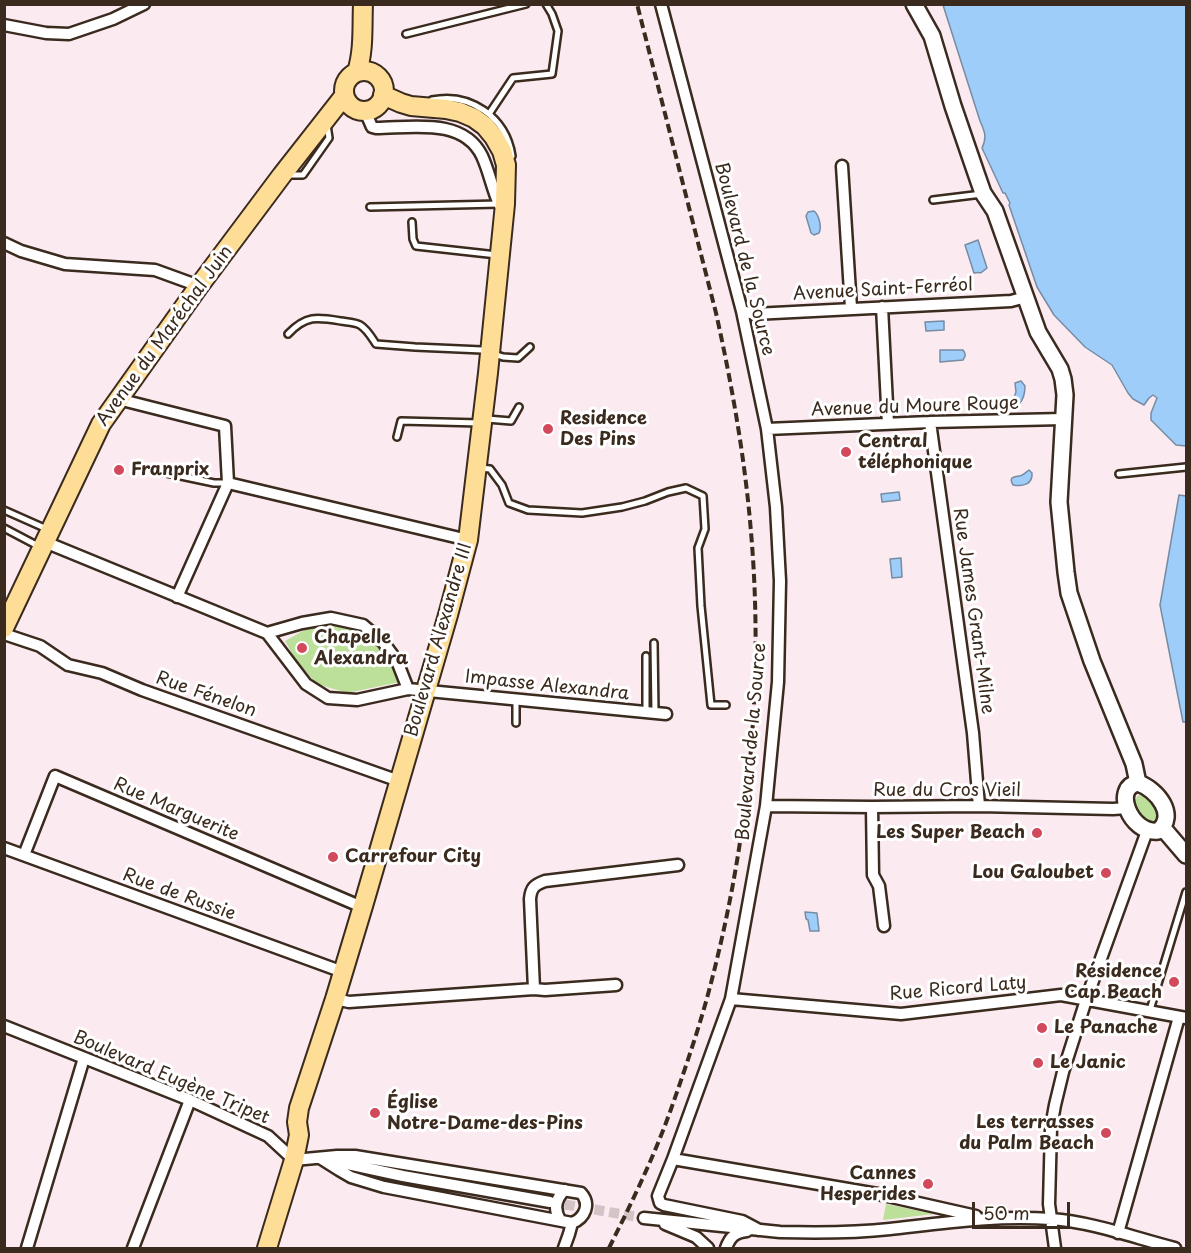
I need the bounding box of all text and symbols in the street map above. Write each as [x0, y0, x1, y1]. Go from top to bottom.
street label: Boulevard de la Source [710, 160, 778, 358]
street label: Avenue du Maréchal Juin [92, 242, 238, 430]
street label: Avenue Saint-Ferréol [793, 275, 973, 305]
street label: Avenue du Moure Rouge [811, 393, 1019, 421]
place label: Residence Des Pins [560, 408, 647, 450]
marker: Residence Des Pins [541, 422, 555, 436]
place label: Central téléphonique [858, 431, 972, 474]
marker: Central téléphonique [839, 445, 853, 459]
place label: Franprix [131, 459, 209, 481]
marker: Franprix [112, 463, 126, 477]
street label: Rue James Grant-Milne [948, 507, 998, 715]
street label: Boulevard Alexandre III [401, 540, 477, 740]
place label: Chapelle Alexandra [314, 627, 408, 670]
marker: Chapelle Alexandra [295, 641, 309, 655]
street label: Boulevard de la Source [733, 642, 771, 842]
street label: Impasse Alexandra [464, 667, 630, 705]
street label: Rue Fénelon [153, 668, 259, 722]
street label: Rue Marguerite [110, 774, 242, 846]
street label: Rue du Cros Vieil [873, 780, 1021, 802]
place label: Les Super Beach [876, 822, 1025, 844]
marker: Les Super Beach [1030, 826, 1044, 840]
place label: Carrefour City [345, 846, 481, 868]
marker: Carrefour City [326, 850, 340, 864]
place label: Lou Galoubet [972, 862, 1094, 884]
street label: Rue de Russie [120, 865, 238, 925]
marker: Lou Galoubet [1099, 866, 1113, 880]
place label: Résidence Cap Beach [1064, 961, 1162, 1004]
street label: Rue Ricord Laty [889, 972, 1027, 1006]
marker: Résidence Cap Beach [1167, 975, 1181, 989]
place label: Le Panache [1054, 1017, 1158, 1039]
marker: Le Panache [1035, 1021, 1049, 1035]
street label: Boulevard Eugène Tripet [70, 1027, 272, 1129]
place label: Le Janic [1050, 1052, 1126, 1074]
marker: Le Janic [1031, 1056, 1045, 1070]
place label: Église Notre-Dame-des-Pins [387, 1092, 583, 1134]
marker: Église Notre-Dame-des-Pins [368, 1106, 382, 1120]
place label: Les terrasses du Palm Beach [959, 1112, 1094, 1154]
marker: Les terrasses du Palm Beach [1099, 1126, 1113, 1140]
place label: Cannes Hesperides [820, 1163, 916, 1206]
marker: Cannes Hesperides [921, 1177, 935, 1191]
scale bar [975, 1190, 1072, 1228]
text: 50 m [983, 1199, 1030, 1226]

